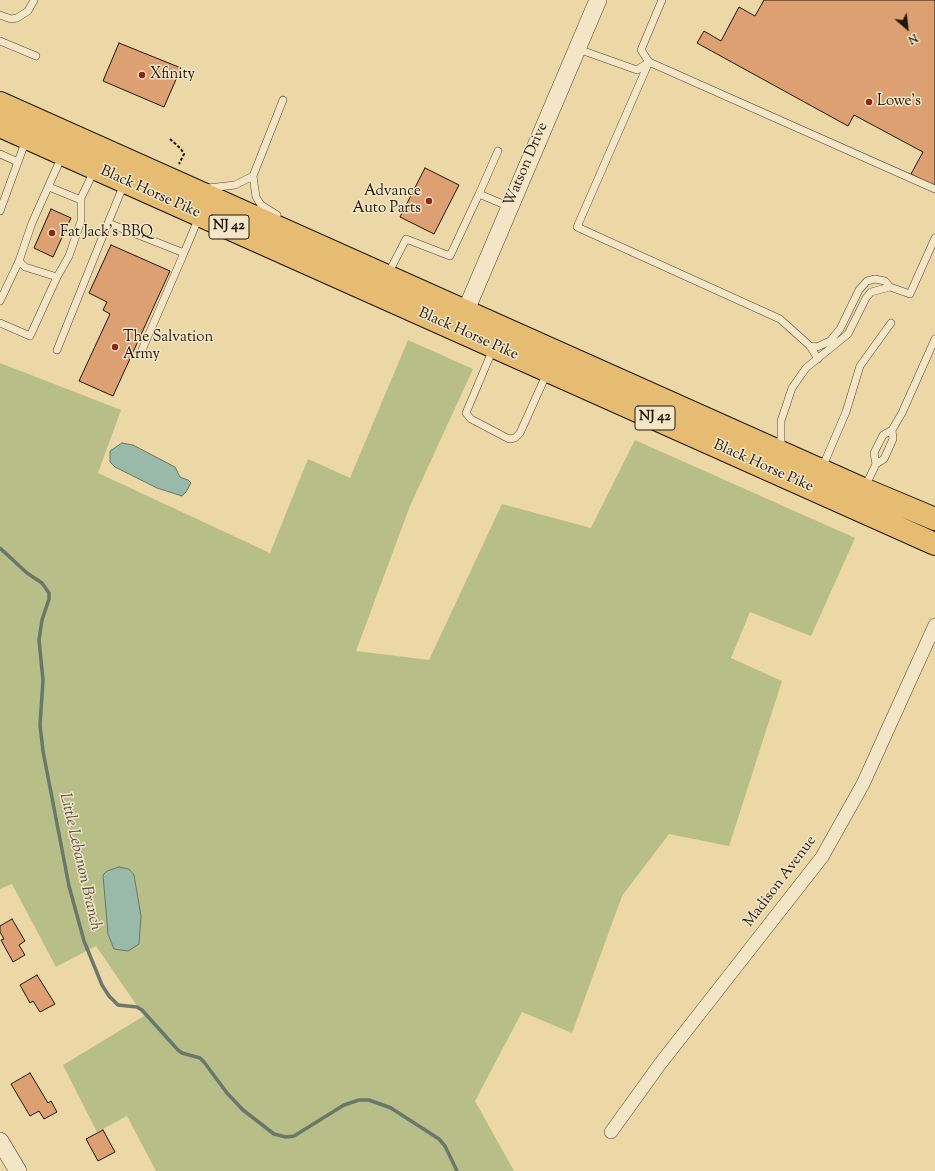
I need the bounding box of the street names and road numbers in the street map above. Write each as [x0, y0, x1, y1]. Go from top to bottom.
street label: Watson Drive [501, 120, 553, 210]
street label: Black Horse Pike [97, 163, 203, 223]
road number: NJ 42 [209, 215, 249, 239]
street label: Black Horse Pike [415, 305, 521, 365]
road number: NJ 42 [635, 406, 675, 430]
street label: Black Horse Pike [710, 437, 816, 497]
street label: Madison Avenue [741, 833, 821, 931]

